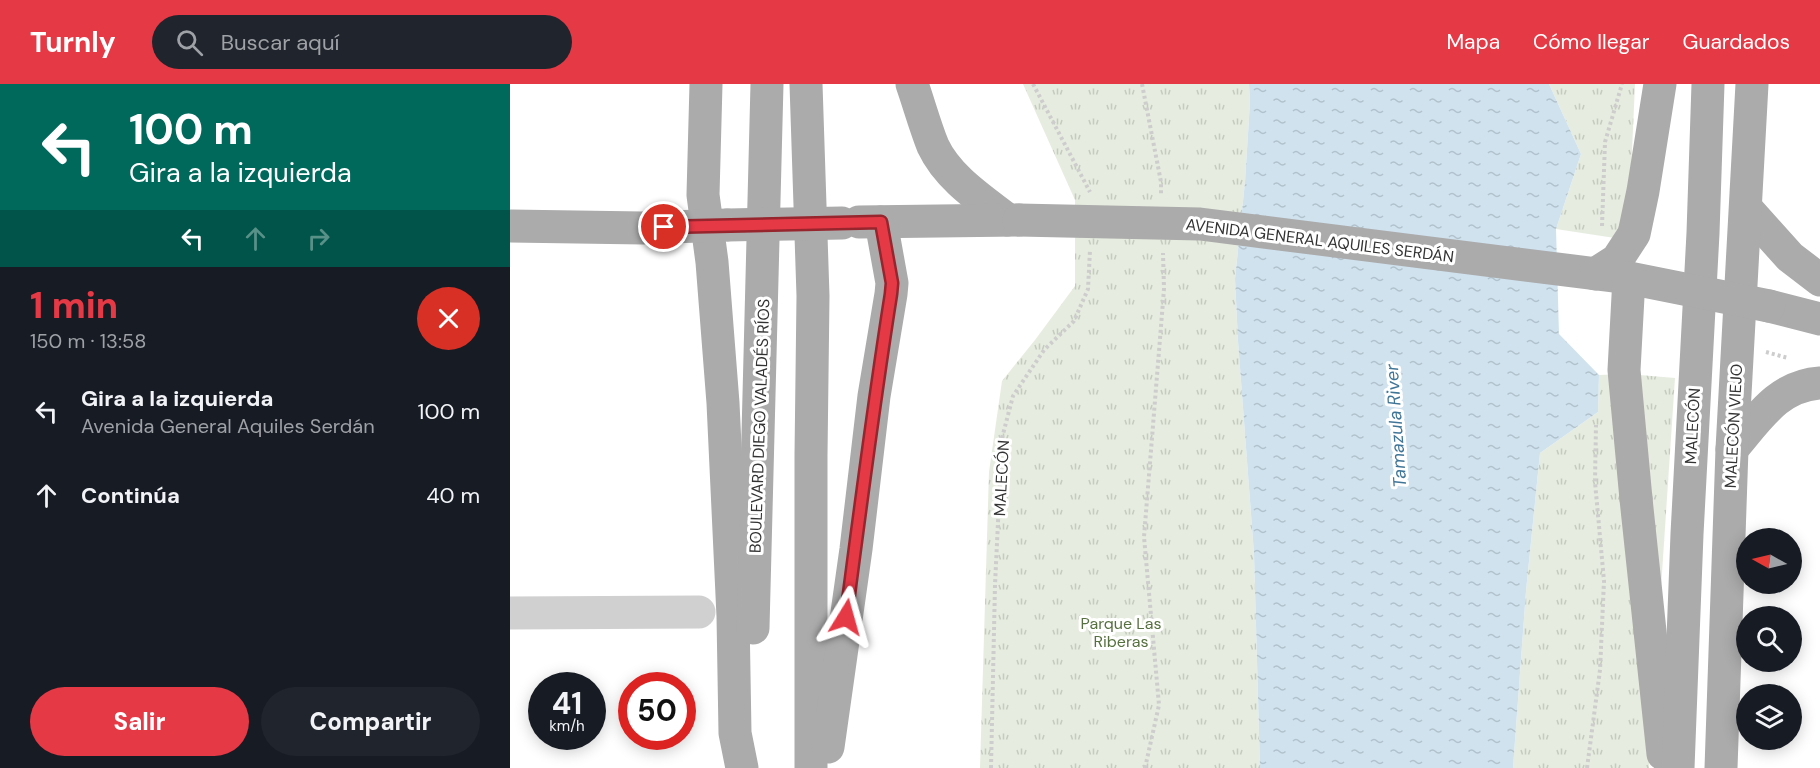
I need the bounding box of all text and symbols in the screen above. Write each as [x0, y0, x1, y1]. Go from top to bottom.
search box [152, 15, 572, 69]
text: Turnly [30, 24, 116, 61]
icon: search [173, 26, 206, 59]
text: Buscar aquí [221, 28, 339, 57]
text: Mapa [1446, 28, 1500, 56]
text: Cómo llegar [1533, 28, 1650, 56]
text: Guardados [1683, 28, 1790, 56]
text: 100 m [129, 102, 253, 157]
icon: left [30, 108, 108, 186]
text: Gira a la izquierda [129, 155, 352, 190]
pin [638, 201, 689, 252]
icon: arrive [647, 210, 680, 243]
street label: AVENIDA GENERAL AQUILES SERDÁN [1185, 214, 1455, 267]
icon: left [176, 222, 209, 255]
icon: ahead [239, 222, 272, 255]
icon: right [302, 222, 335, 255]
text: 1 min [30, 282, 118, 329]
button: close [417, 287, 480, 350]
street label: BOULEVARD DIEGO VALADÉS RÍOS [745, 299, 774, 554]
text: 150 m · 13:58 [30, 328, 146, 354]
water label: Tamazula River [1380, 362, 1412, 489]
street label: MALECÓN VIEJO [1720, 363, 1747, 489]
text: Gira a la izquierda [81, 384, 273, 413]
street label: MALECÓN [1680, 387, 1705, 465]
icon: left [30, 395, 63, 428]
text: 100 m [418, 397, 480, 426]
text: Avenida General Aquiles Serdán [81, 413, 375, 439]
street label: MALECÓN [989, 439, 1014, 517]
icon: ahead [30, 479, 63, 512]
text: Continúa [81, 481, 180, 510]
text: 40 m [426, 481, 480, 510]
north arrow [1736, 528, 1802, 594]
map controls [1736, 528, 1802, 750]
position arrow [814, 585, 878, 649]
button: search [1736, 606, 1802, 672]
park label: Parque Las Riberas [1081, 613, 1161, 652]
speed limit sign: 50 [618, 672, 696, 750]
text: 41 [552, 684, 582, 723]
button: layers [1736, 684, 1802, 750]
button: Salir [30, 687, 249, 756]
button: Compartir [261, 687, 480, 756]
text: km/h [549, 716, 585, 736]

